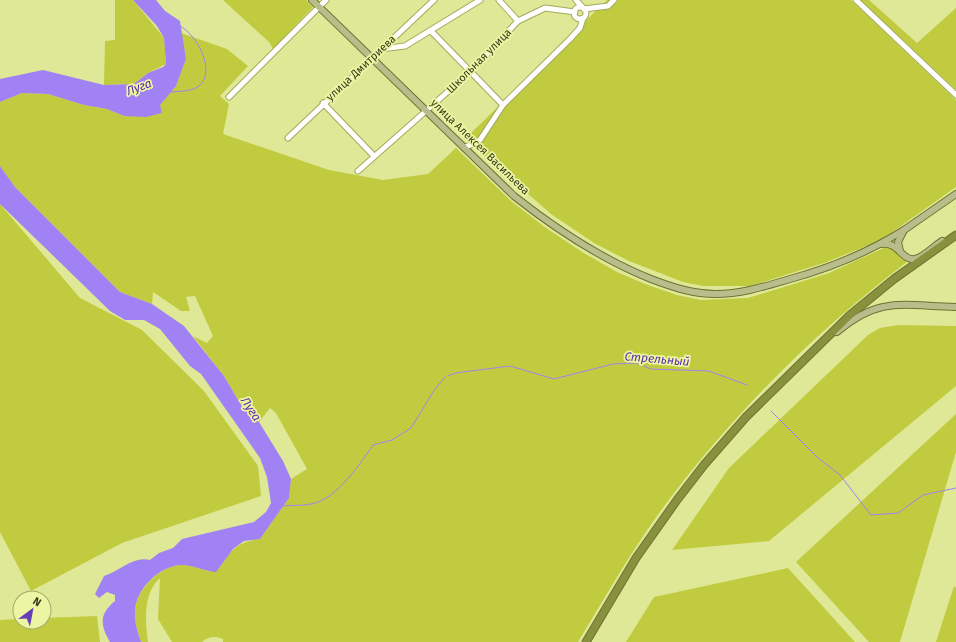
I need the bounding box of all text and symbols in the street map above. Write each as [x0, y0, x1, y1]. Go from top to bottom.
street label: Школьная улица [444, 26, 514, 96]
street label: улица Дмитриева [323, 32, 399, 104]
water label: Луга [124, 76, 154, 98]
street label: улица Алексея Васильева [428, 96, 532, 198]
water label: Стрельный [624, 349, 690, 369]
water label: Луга [238, 394, 264, 424]
north arrow [12, 590, 52, 630]
text: N [30, 594, 44, 609]

